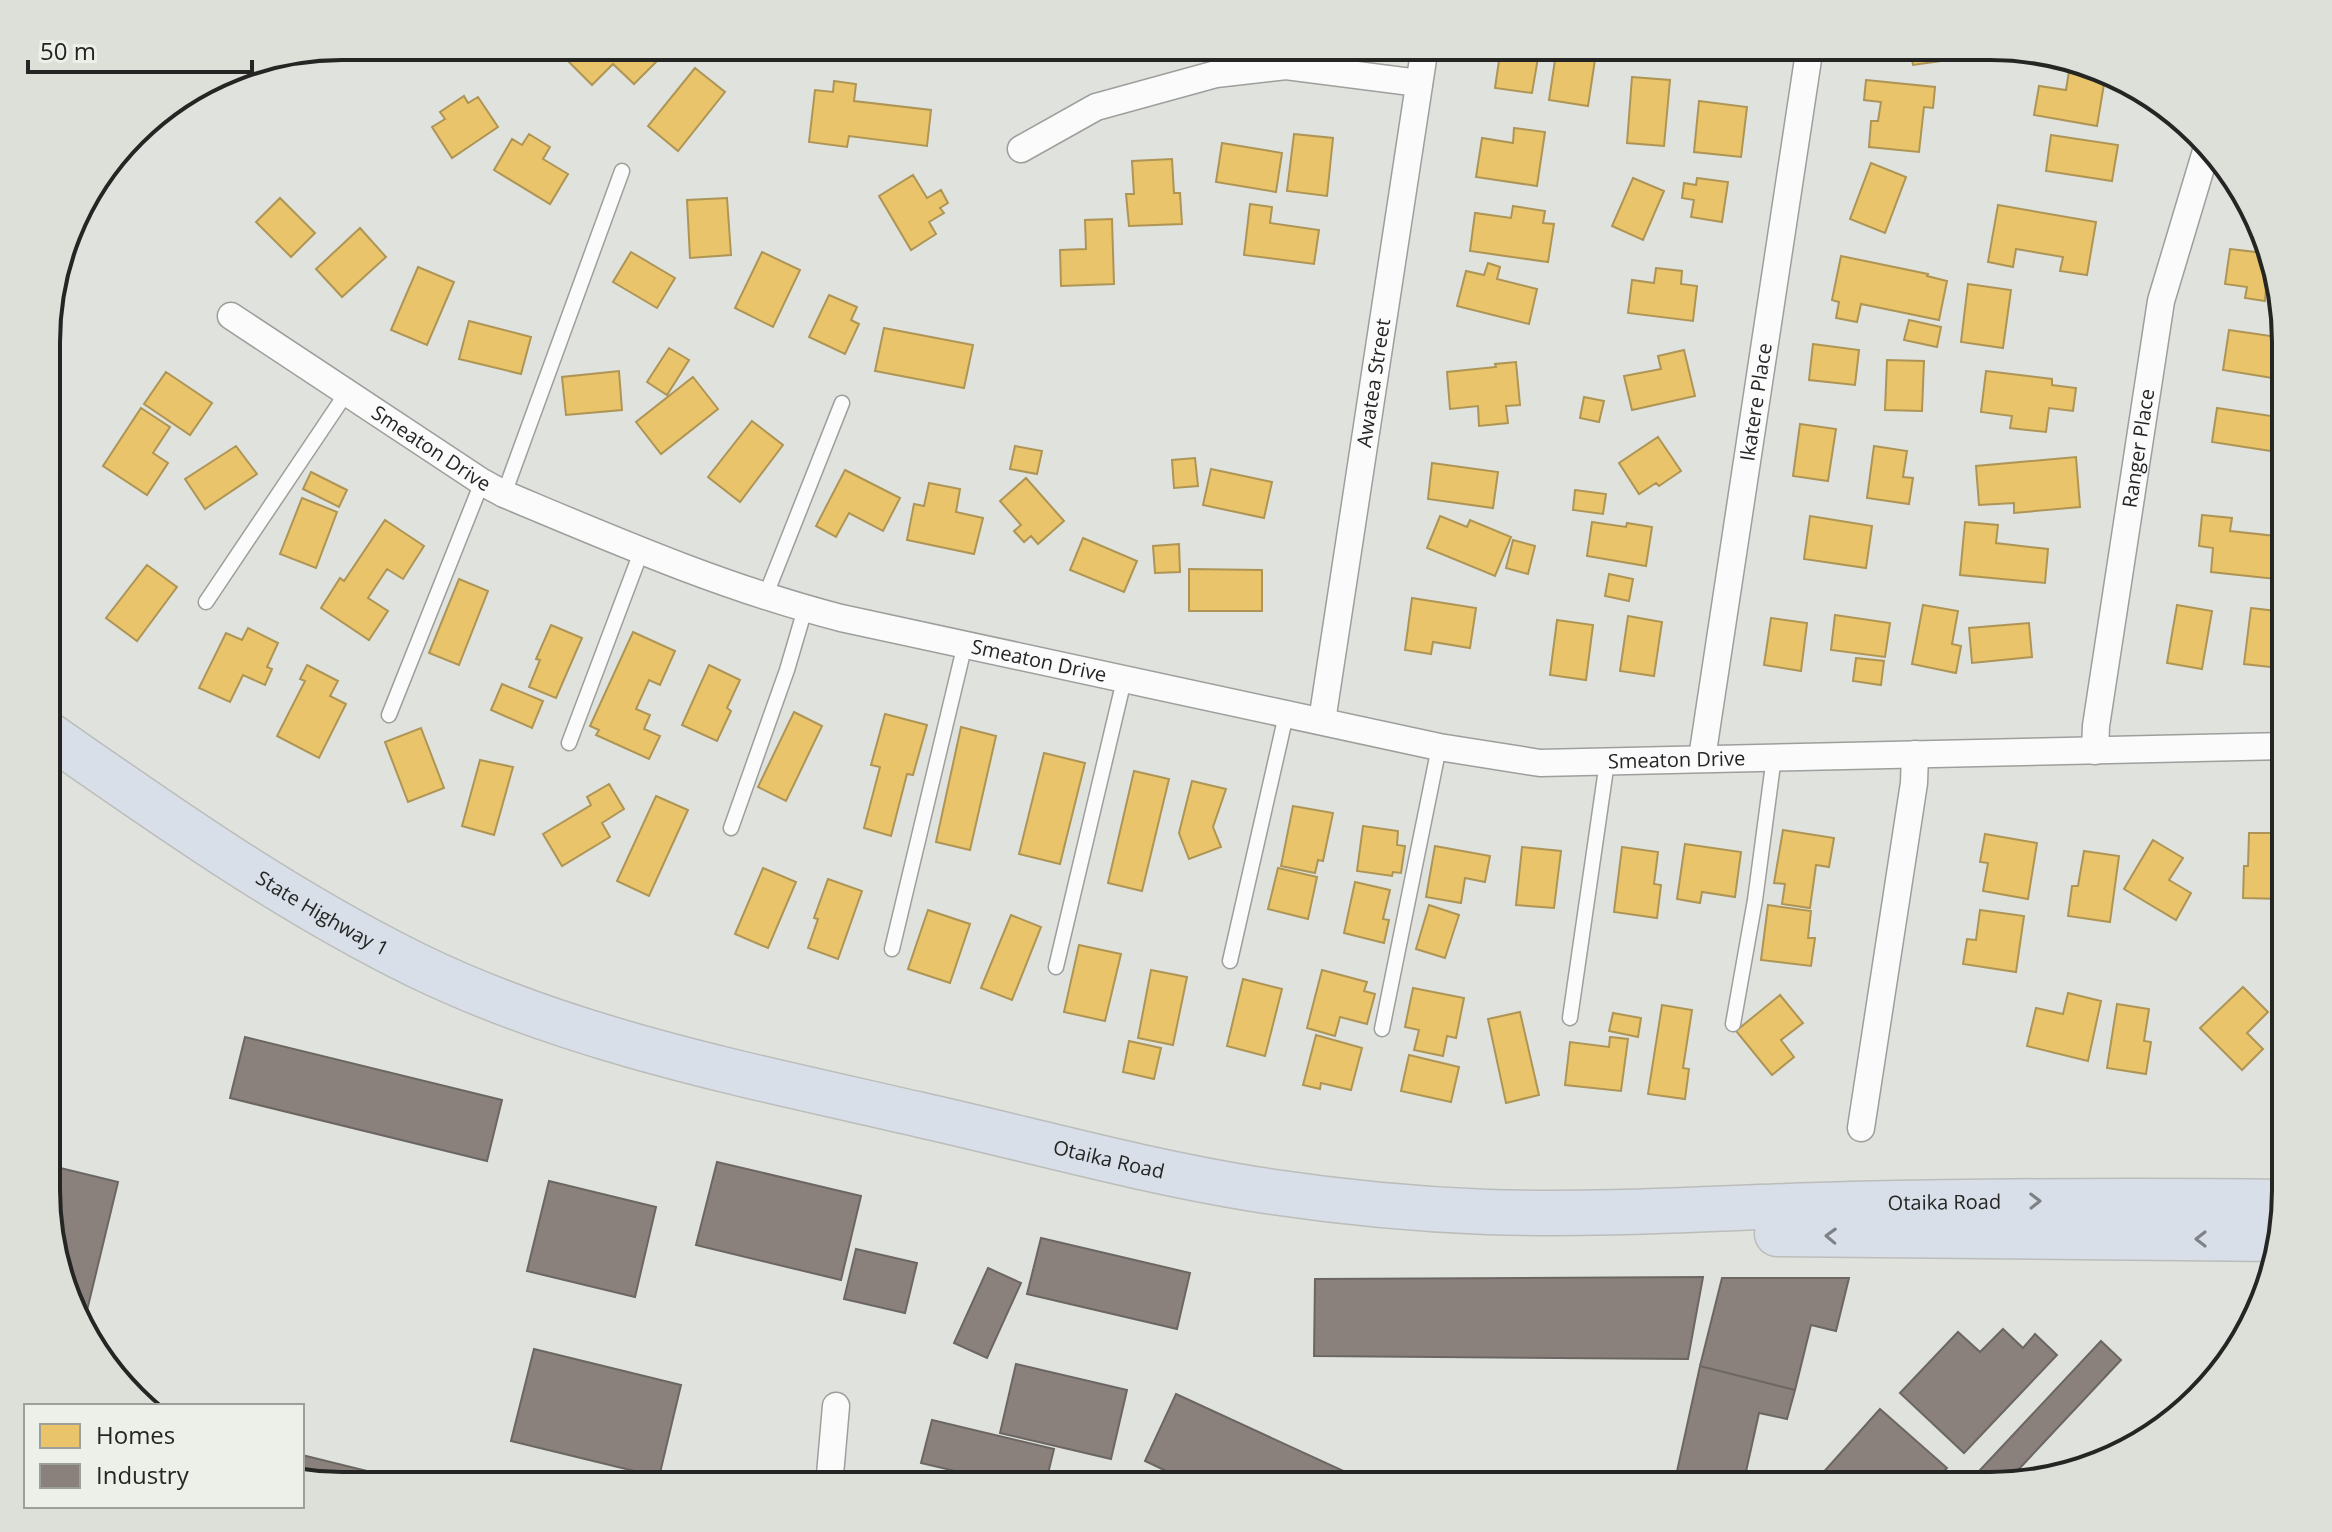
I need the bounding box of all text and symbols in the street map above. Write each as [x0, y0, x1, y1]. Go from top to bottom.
scale bar [28, 24, 252, 74]
text: 50 m [40, 34, 96, 67]
street label: Awatea Street [1350, 317, 1396, 449]
street label: Ikatere Place [1733, 341, 1778, 463]
street label: Ranger Place [2116, 387, 2160, 510]
street label: Smeaton Drive [367, 399, 496, 497]
street label: Smeaton Drive [969, 633, 1109, 688]
street label: Smeaton Drive [1607, 744, 1746, 774]
street label: State Highway 1 [251, 864, 394, 962]
street label: Otaika Road [1051, 1133, 1167, 1185]
street label: Otaika Road [1887, 1188, 2001, 1216]
one-way arrow [2029, 1192, 2042, 1209]
one-way arrow [1824, 1227, 1837, 1244]
one-way arrow [2194, 1230, 2207, 1248]
legend [24, 1404, 304, 1508]
text: Homes [96, 1418, 175, 1451]
text: Industry [96, 1458, 190, 1491]

